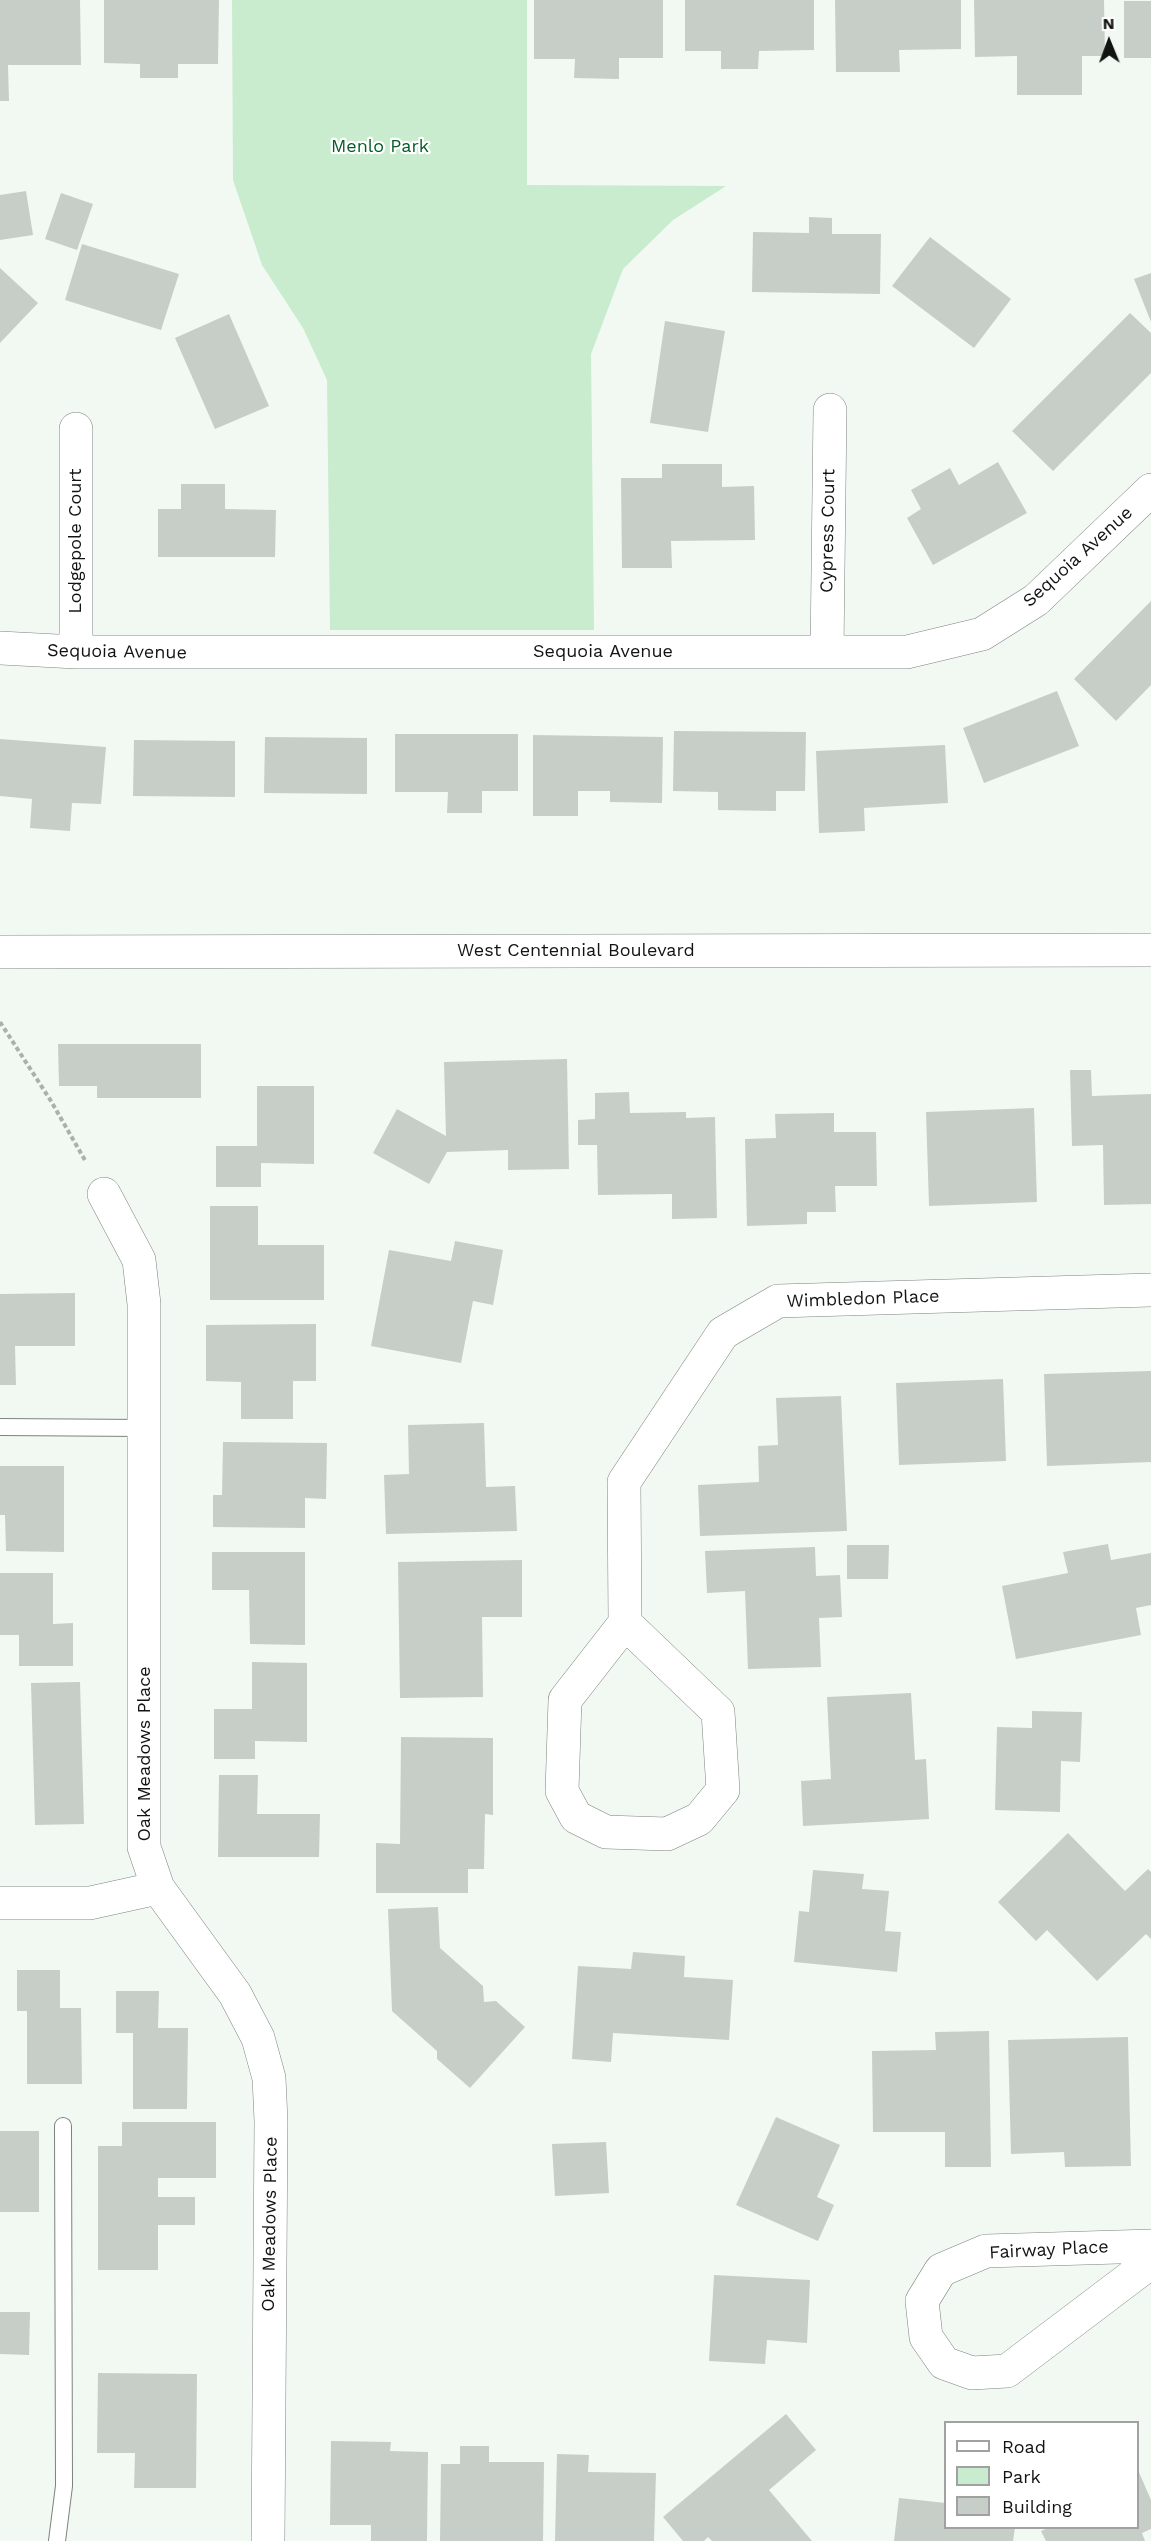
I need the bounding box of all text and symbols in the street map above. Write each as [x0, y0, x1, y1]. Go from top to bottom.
north arrow [1079, 12, 1139, 72]
text: N [1103, 14, 1115, 33]
park label: Menlo Park [331, 136, 429, 158]
street label: Lodgepole Court [65, 468, 87, 614]
street label: Cypress Court [816, 469, 840, 593]
street label: Sequoia Avenue [1019, 502, 1137, 612]
street label: Sequoia Avenue [47, 640, 187, 664]
street label: Sequoia Avenue [533, 641, 673, 663]
street label: West Centennial Boulevard [457, 940, 695, 962]
street label: Wimbledon Place [786, 1286, 940, 1312]
street label: Oak Meadows Place [134, 1666, 156, 1842]
street label: Oak Meadows Place [258, 2136, 282, 2312]
street label: Fairway Place [989, 2236, 1109, 2264]
legend [944, 2421, 1139, 2529]
text: Road [1002, 2436, 1046, 2457]
text: Park [1002, 2466, 1041, 2487]
text: Building [1002, 2496, 1072, 2517]

